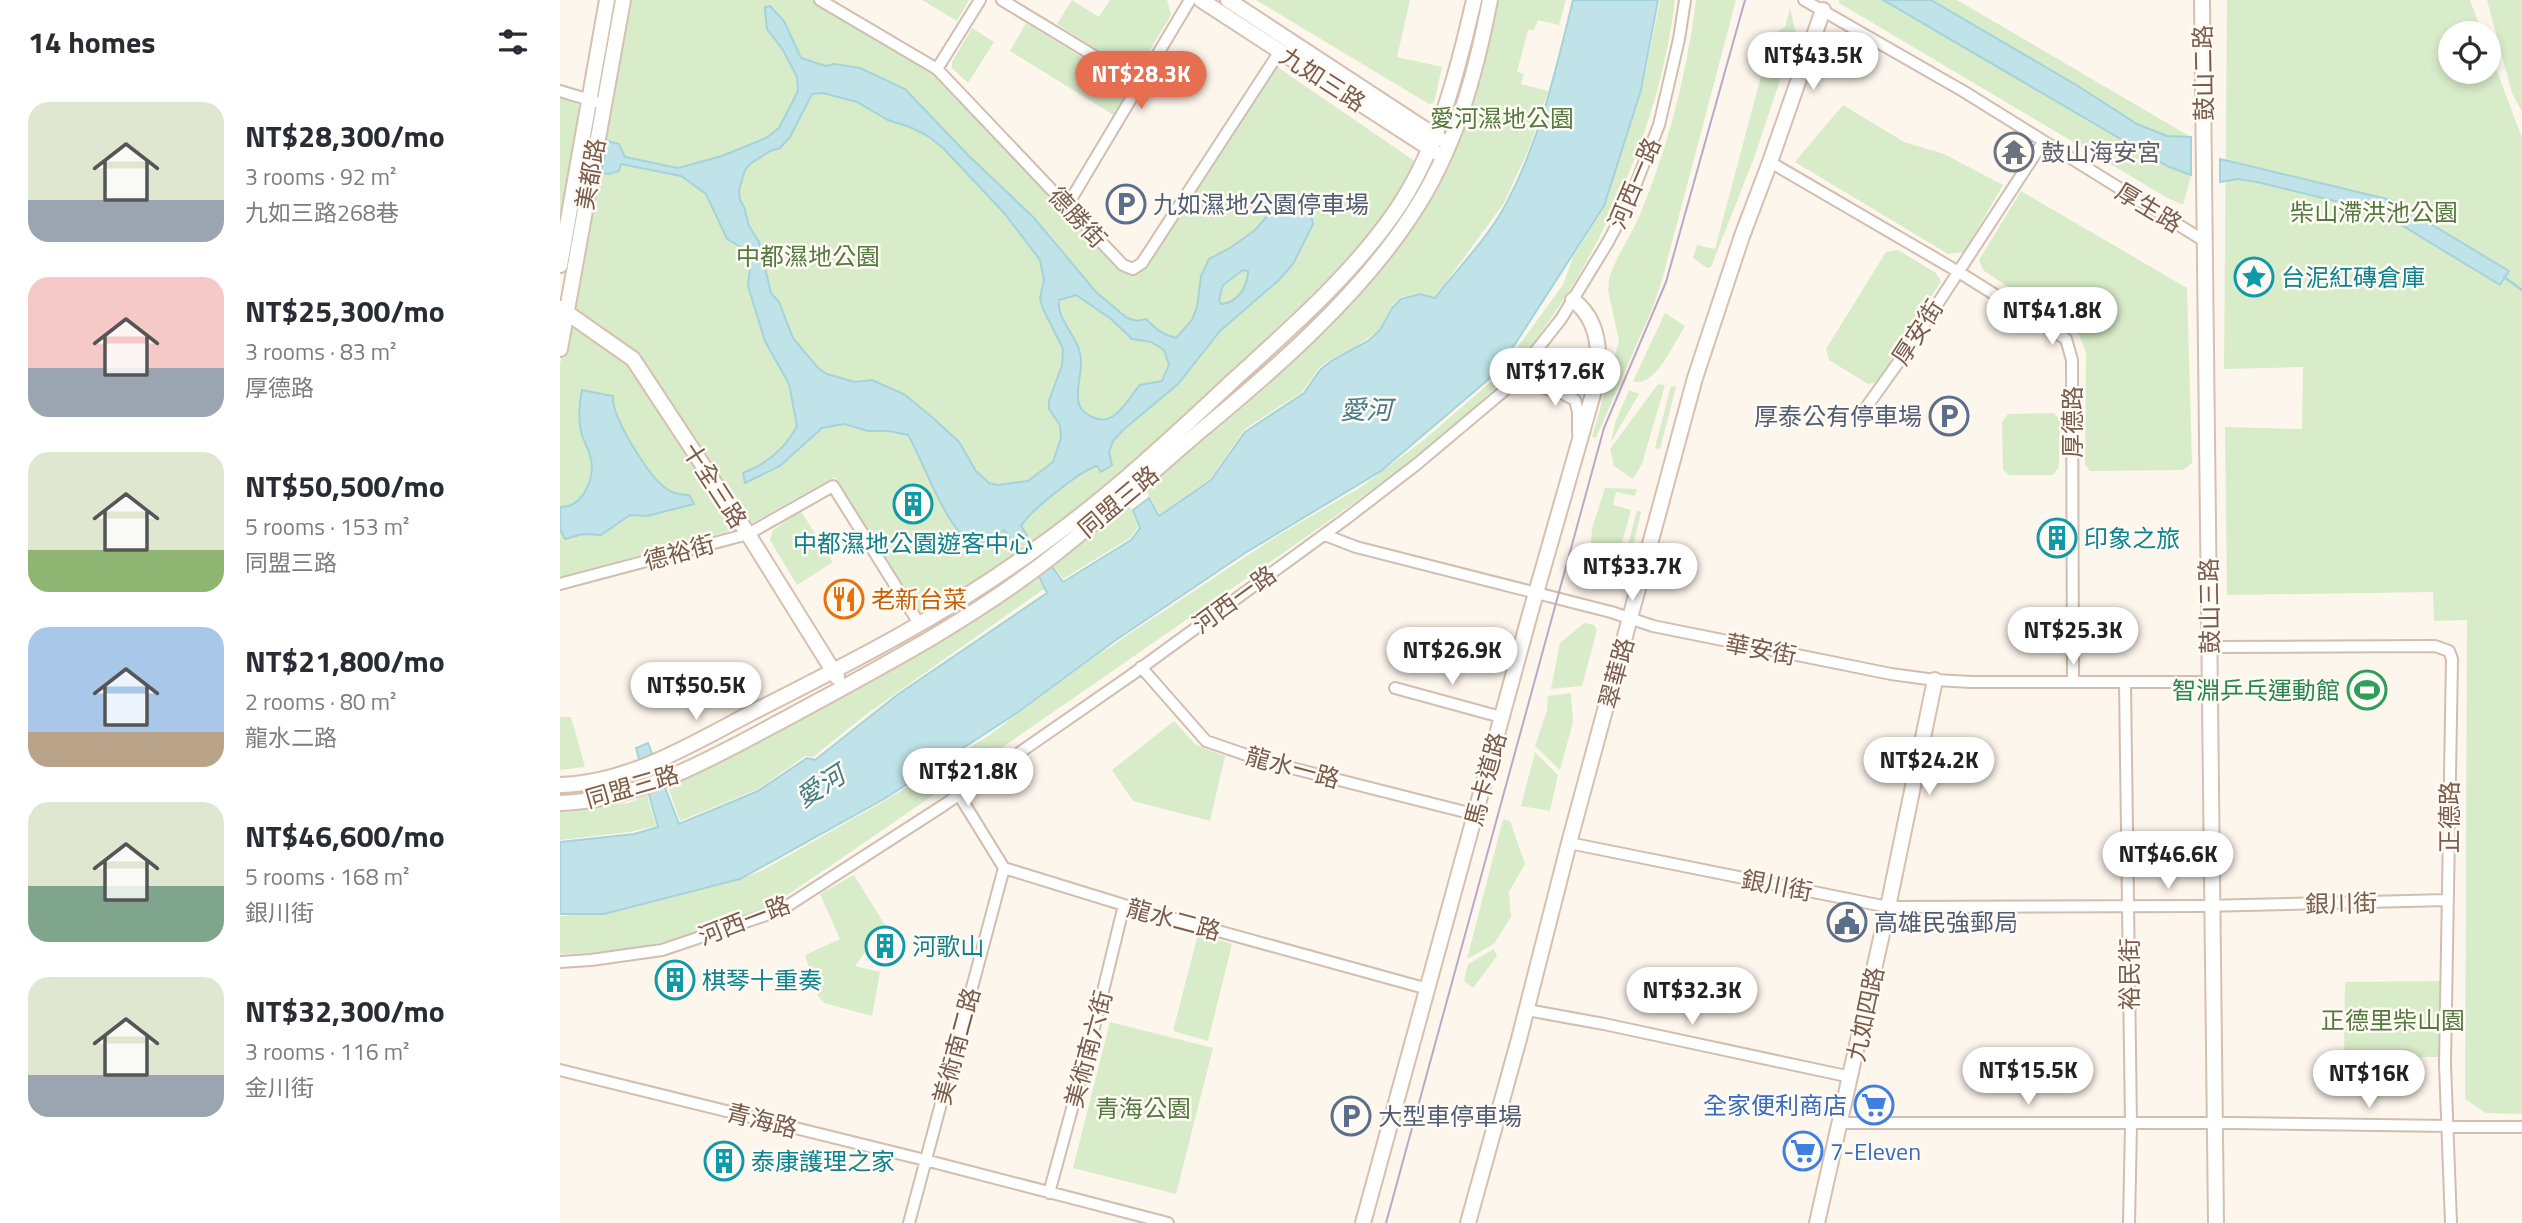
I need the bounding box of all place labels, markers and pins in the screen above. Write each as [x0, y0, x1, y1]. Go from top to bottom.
pin: NT$43.5K [1741, 32, 1885, 92]
pin: NT$28.3K [1069, 52, 1213, 111]
temple icon: 鼓山海安宮 [1993, 131, 2035, 173]
place label: 鼓山海安宮 [2041, 134, 2161, 170]
parking icon: 九如濕地公園停車場 [1105, 183, 1147, 225]
place label: 九如濕地公園停車場 [1153, 186, 1369, 222]
place icon: 台泥紅磚倉庫 [2233, 256, 2275, 298]
place label: 台泥紅磚倉庫 [2281, 259, 2425, 295]
pin: NT$41.8K [1980, 288, 2124, 347]
pin: NT$17.6K [1483, 348, 1627, 408]
parking icon: 厚泰公有停車場 [1928, 395, 1970, 437]
place label: 厚泰公有停車場 [1754, 398, 1922, 434]
building icon: 中都濕地公園遊客中心 [892, 483, 934, 525]
building icon: 印象之旅 [2036, 517, 2078, 559]
place label: 印象之旅 [2084, 520, 2180, 556]
place label: 中都濕地公園遊客中心 [793, 525, 1033, 561]
pin: NT$33.7K [1560, 544, 1704, 603]
restaurant icon: 老新台菜 [823, 578, 865, 620]
place label: 老新台菜 [871, 581, 967, 617]
pin: NT$25.3K [2001, 608, 2145, 667]
pin: NT$26.9K [1380, 628, 1524, 687]
pin: NT$50.5K [624, 662, 768, 722]
sports icon: 智淵乒乓運動館 [2346, 669, 2388, 711]
place label: 智淵乒乓運動館 [2172, 672, 2340, 708]
pin: NT$24.2K [1857, 738, 2001, 797]
pin: NT$21.8K [896, 748, 1040, 808]
pin: NT$46.6K [2096, 832, 2240, 891]
public building icon: 高雄民強郵局 [1826, 901, 1868, 943]
place label: 高雄民強郵局 [1874, 904, 2018, 940]
building icon: 河歌山 [864, 925, 906, 967]
place label: 河歌山 [912, 928, 984, 964]
building icon: 棋琴十重奏 [654, 959, 696, 1001]
place label: 棋琴十重奏 [702, 962, 822, 998]
pin: NT$32.3K [1620, 968, 1764, 1027]
pin: NT$15.5K [1956, 1048, 2100, 1107]
pin: NT$16K [2312, 1050, 2426, 1110]
supermarket icon: 全家便利商店 [1853, 1084, 1895, 1126]
place label: 全家便利商店 [1703, 1087, 1847, 1123]
parking icon: 大型車停車場 [1330, 1095, 1372, 1137]
place label: 大型車停車場 [1378, 1098, 1522, 1134]
supermarket icon: 7-Eleven [1782, 1130, 1824, 1172]
place label: 7-Eleven [1830, 1133, 1921, 1169]
building icon: 泰康護理之家 [703, 1140, 745, 1182]
place label: 泰康護理之家 [751, 1143, 895, 1179]

